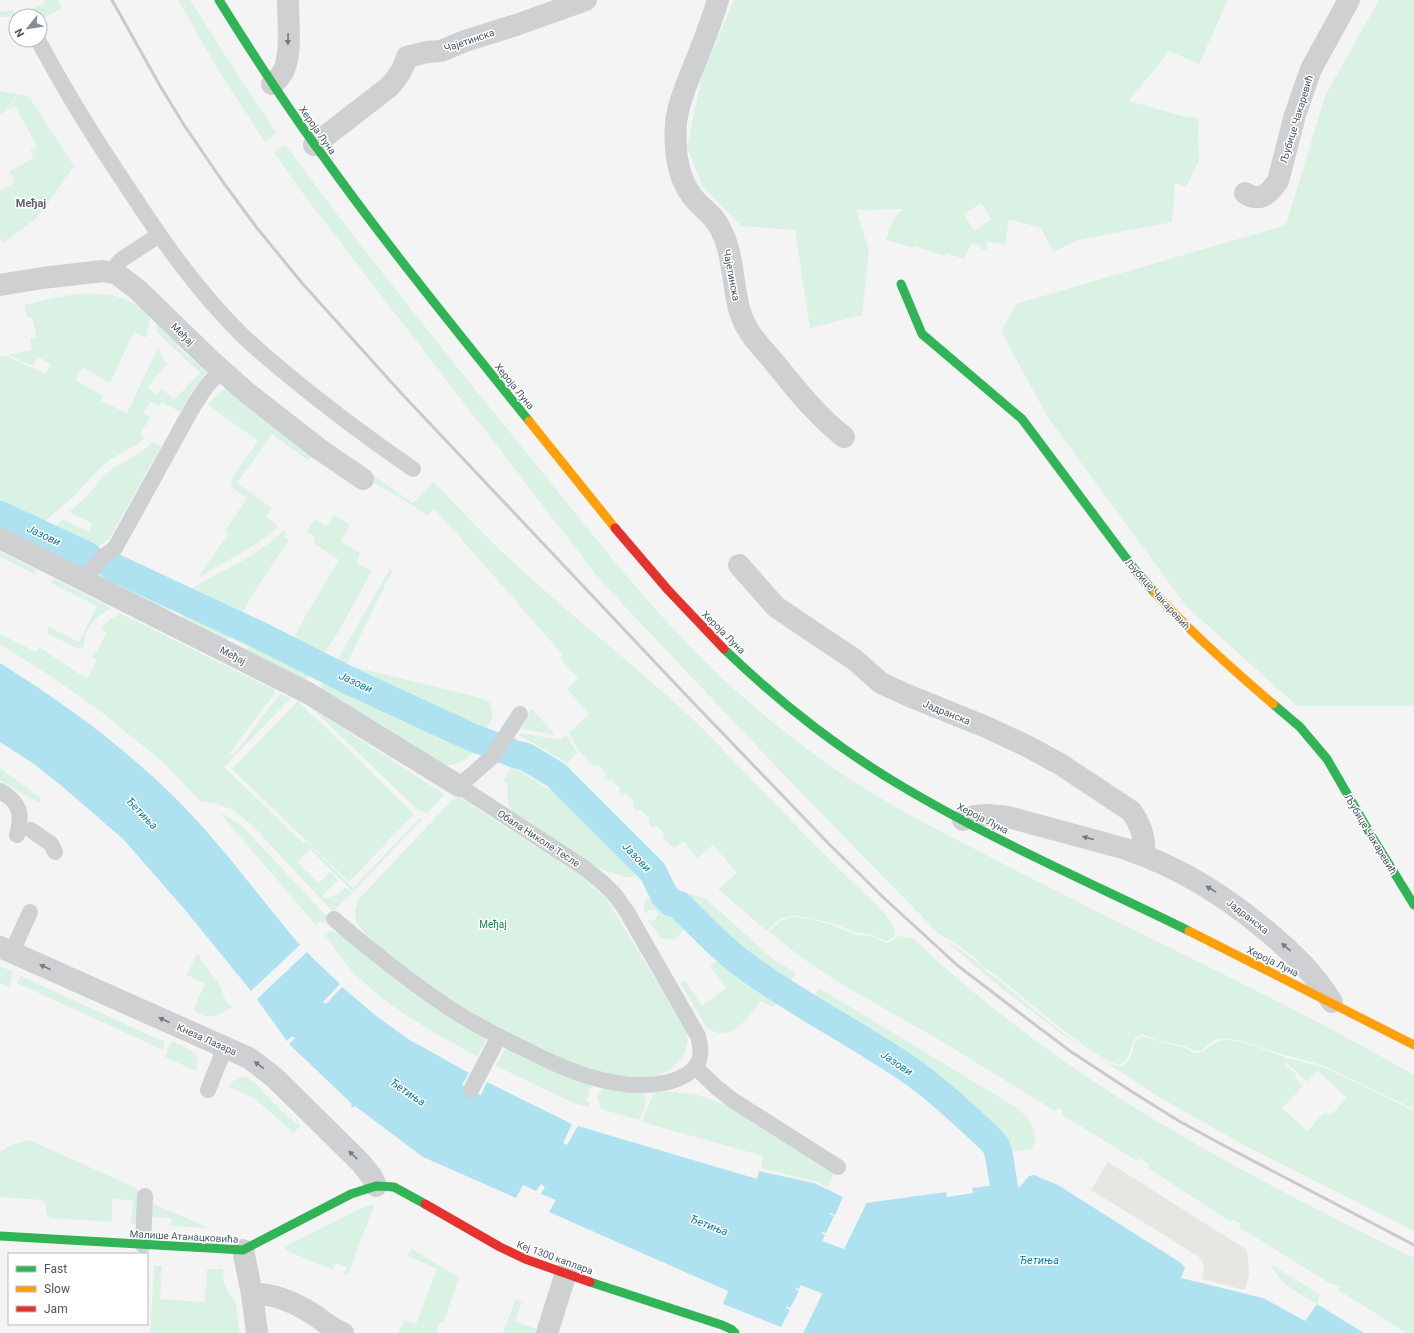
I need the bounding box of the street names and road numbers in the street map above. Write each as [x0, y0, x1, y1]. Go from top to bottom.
street label: Чајетинска [443, 27, 496, 54]
street label: Љубице Чакаревић [1278, 74, 1315, 165]
street label: Хероја Луна [297, 104, 338, 156]
street label: Чајетинска [721, 248, 742, 302]
street label: Међај [169, 321, 196, 348]
street label: Хероја Луна [493, 361, 537, 412]
street label: Љубице Чакаревић [1123, 557, 1192, 632]
street label: Хероја Луна [700, 609, 747, 656]
street label: Међај [218, 644, 247, 667]
street label: Јадранска [922, 698, 972, 727]
street label: Љубице Чакаревић [1342, 792, 1399, 876]
street label: Хероја Луна [955, 801, 1010, 836]
street label: Обала Николе Тесле [496, 808, 582, 869]
street label: Јадранска [1225, 897, 1271, 936]
street label: Хероја Луна [1245, 944, 1300, 979]
street label: Кнеза Лазара [175, 1021, 238, 1058]
street label: Малише Атанацковића [129, 1228, 239, 1245]
street label: Кеј 1300 каплара [515, 1239, 594, 1276]

